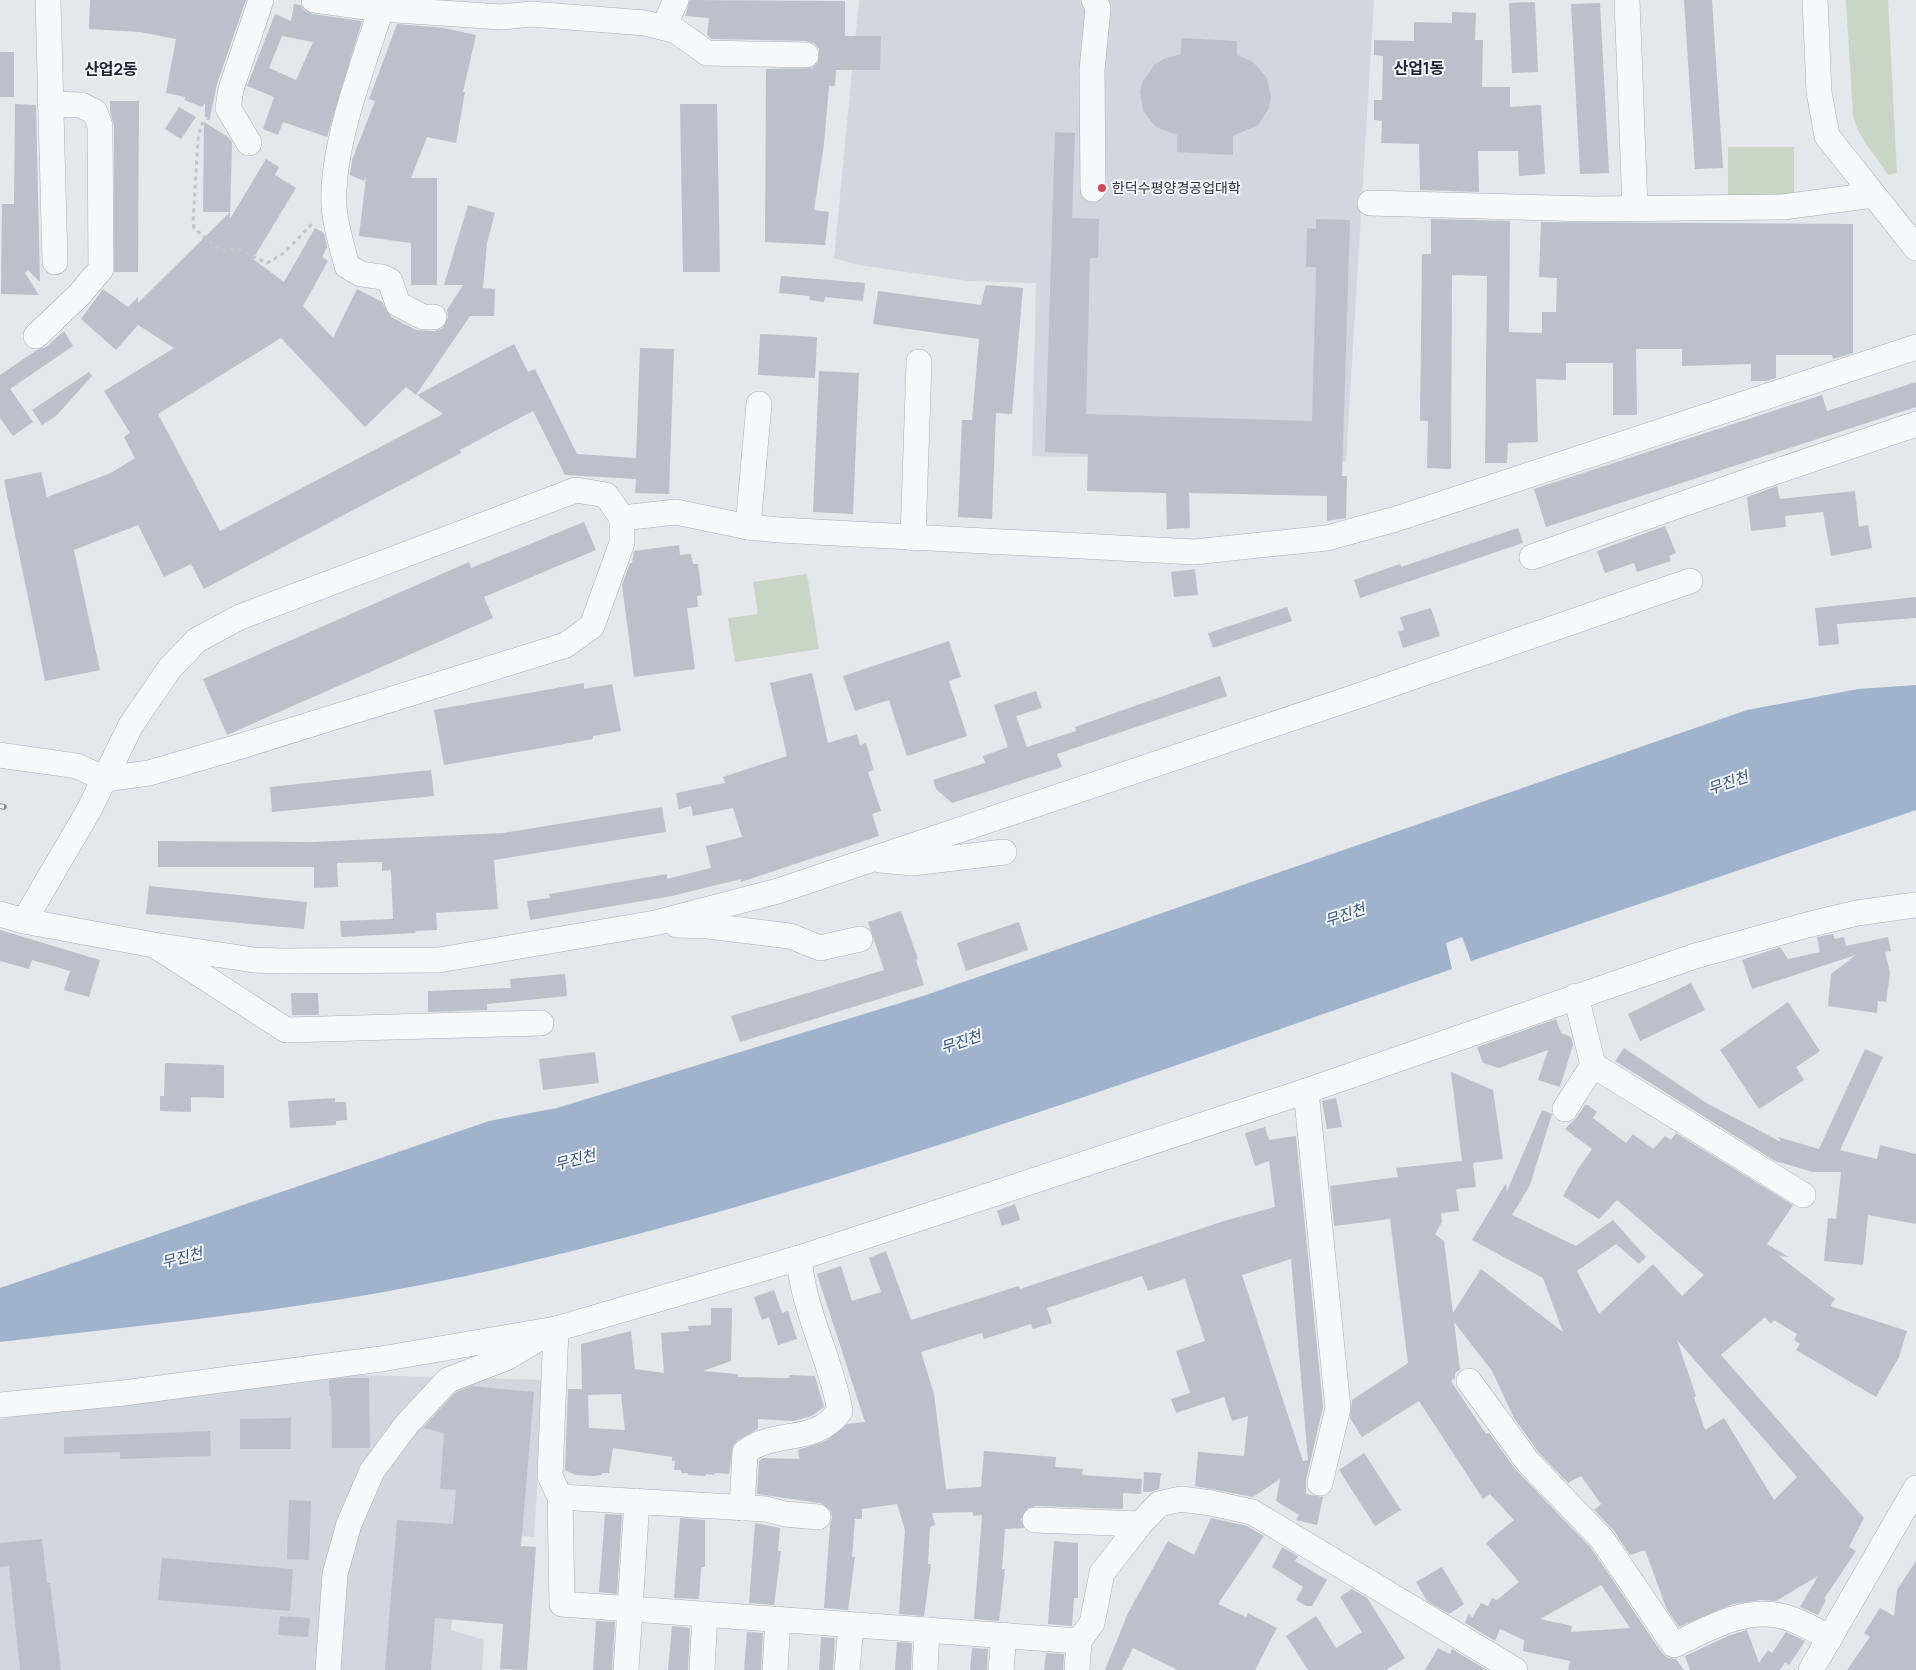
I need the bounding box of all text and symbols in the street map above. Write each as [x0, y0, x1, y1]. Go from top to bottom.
district label: 산업1동 [1393, 57, 1445, 79]
district label: 산업2동 [84, 58, 138, 80]
place label: 한덕수평양경공업대학 [1112, 178, 1241, 197]
marker: 한덕수평양경공업대학 [1096, 182, 1108, 194]
water label: 무진천 [1705, 765, 1753, 799]
water label: 무진천 [1322, 897, 1370, 931]
water label: 무진천 [938, 1024, 986, 1058]
water label: 무진천 [552, 1144, 600, 1175]
water label: 무진천 [159, 1242, 207, 1273]

